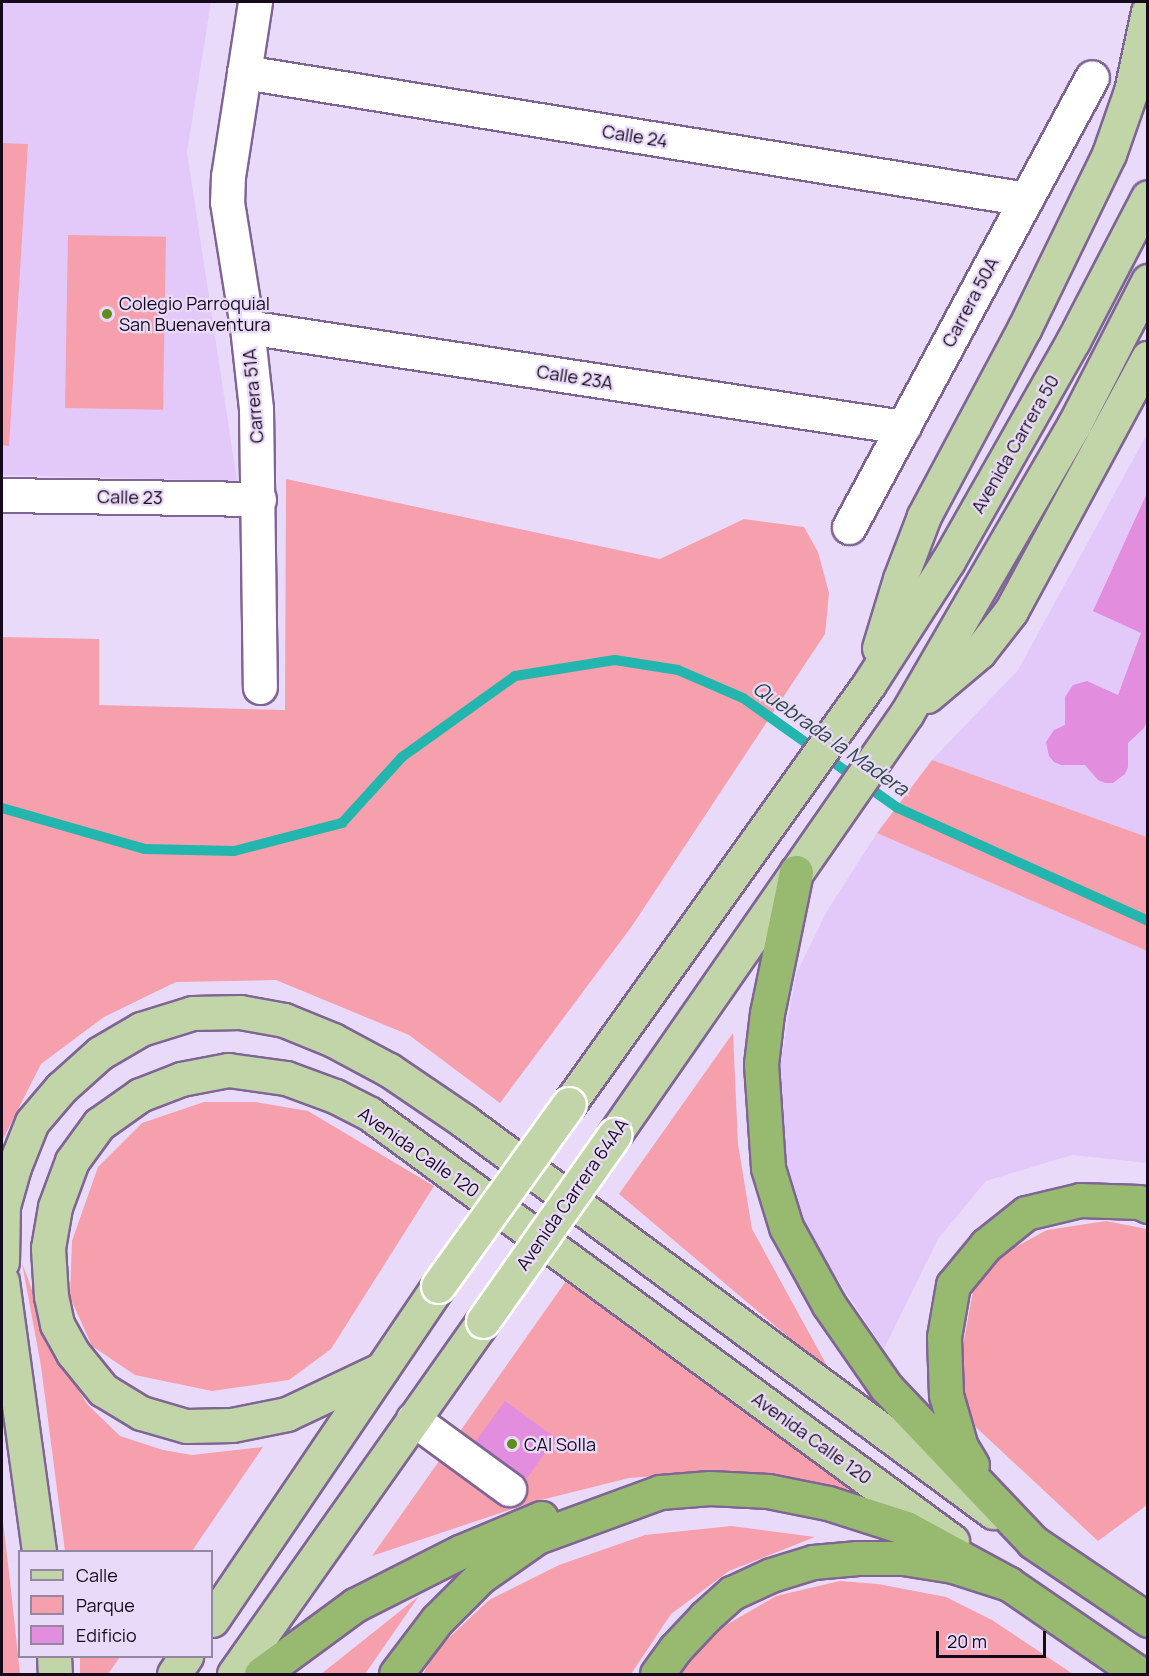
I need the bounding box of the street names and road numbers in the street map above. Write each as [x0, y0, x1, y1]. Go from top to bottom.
street label: Calle 24 [601, 120, 669, 152]
street label: Carrera 50A [937, 253, 1003, 351]
street label: Carrera 51A [238, 348, 268, 444]
street label: Calle 23A [535, 360, 615, 394]
street label: Avenida Carrera 50 [967, 371, 1063, 517]
street label: Calle 23 [97, 486, 163, 508]
street label: Avenida Calle 120 [354, 1102, 484, 1202]
street label: Avenida Carrera 64AA [511, 1114, 633, 1274]
street label: Avenida Calle 120 [748, 1387, 876, 1489]

